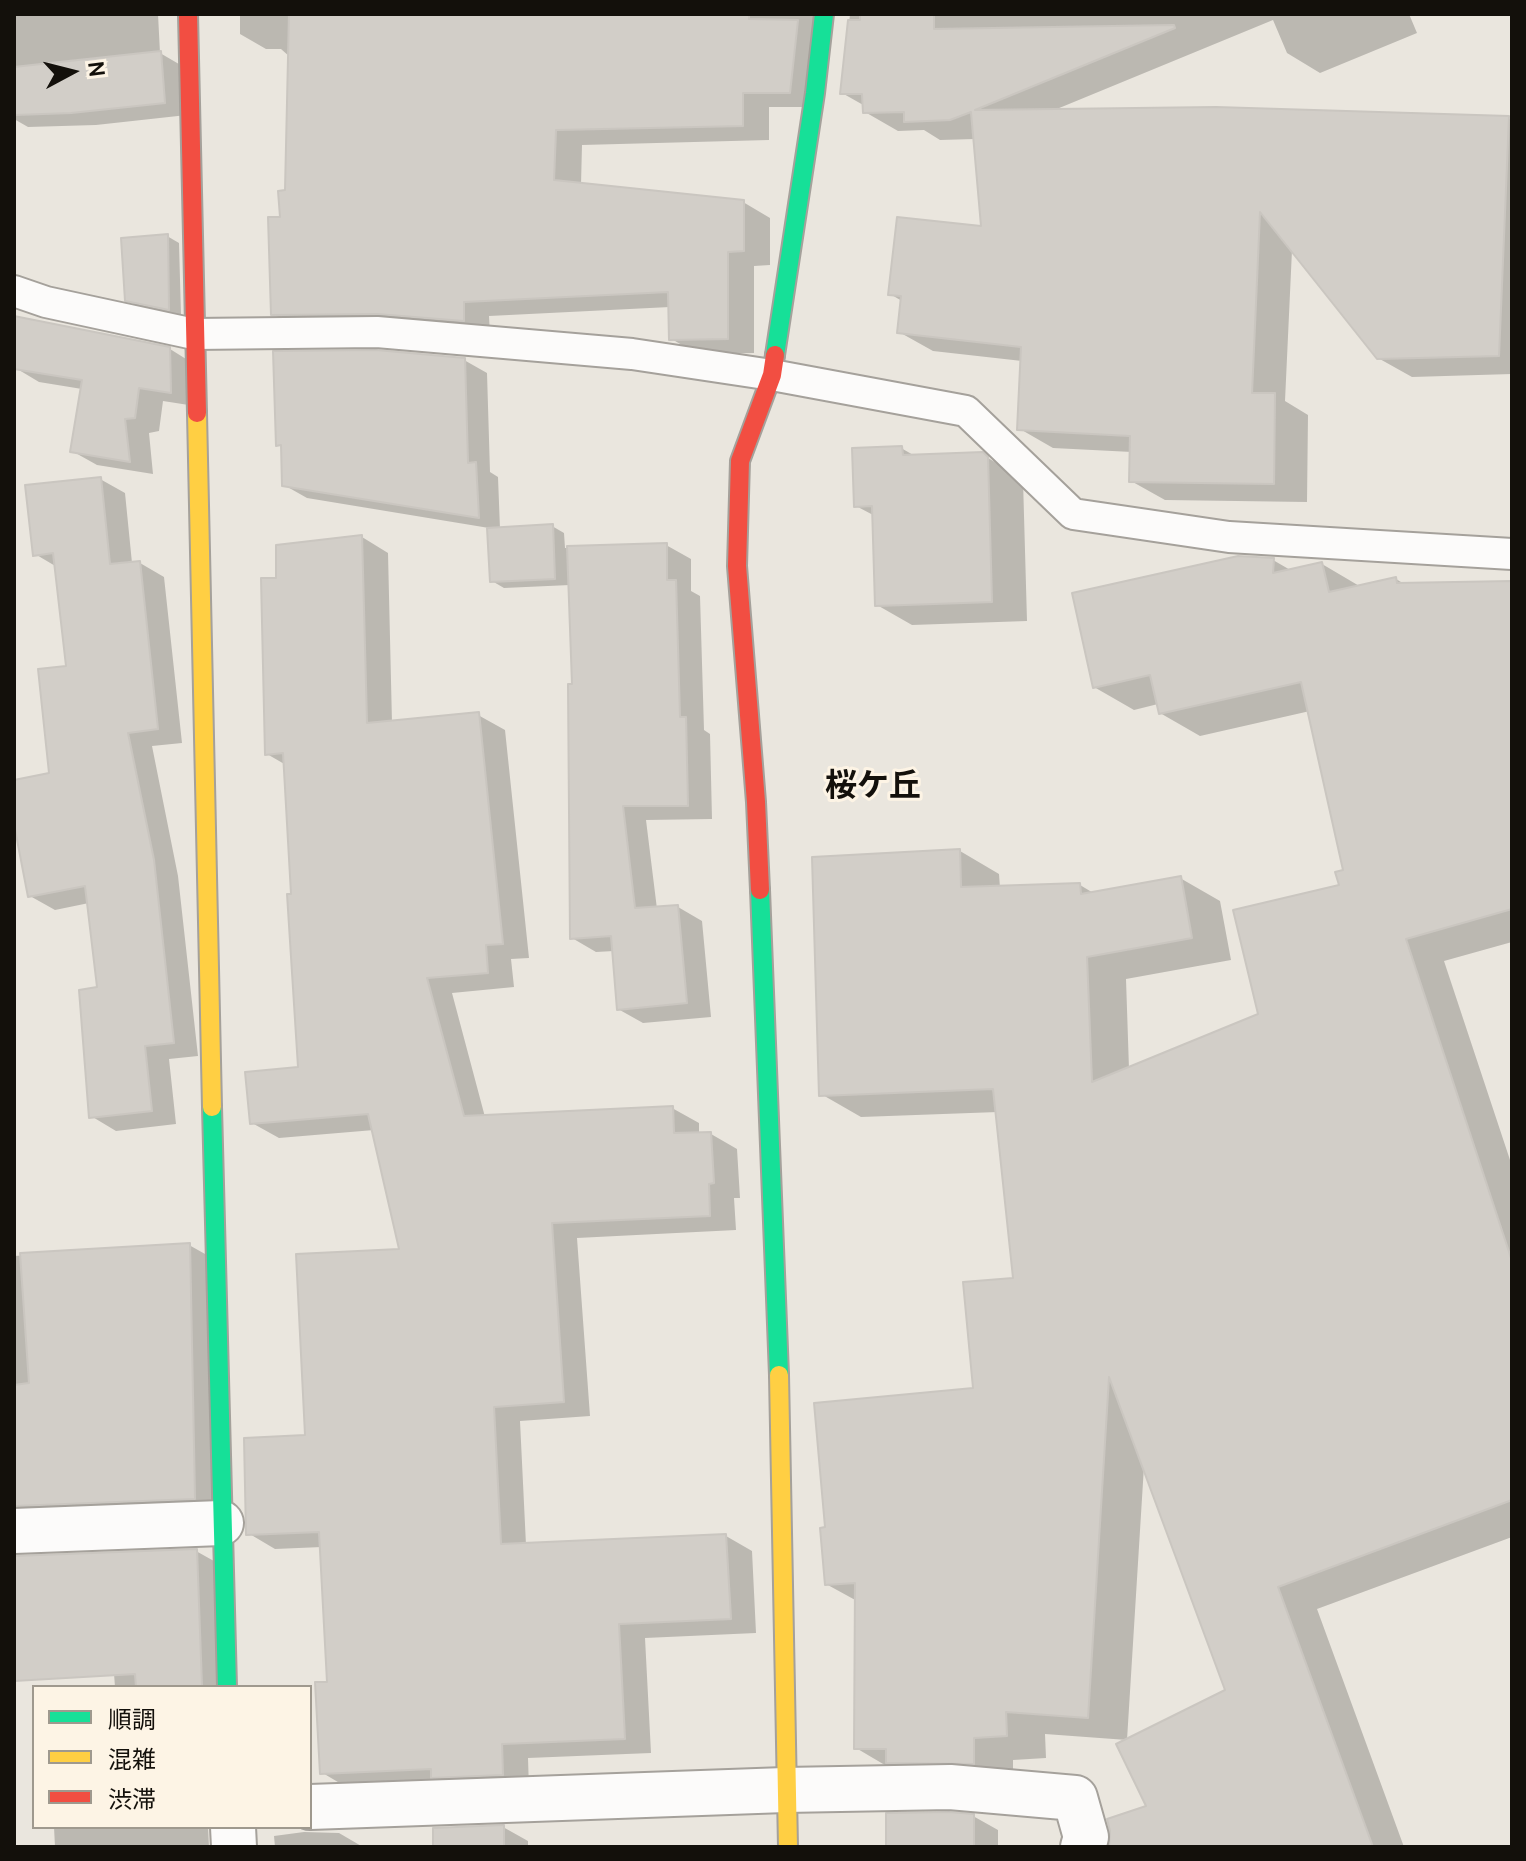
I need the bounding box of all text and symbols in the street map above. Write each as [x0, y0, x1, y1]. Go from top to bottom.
north arrow [32, 32, 112, 112]
text: N [82, 60, 111, 78]
district label: 桜ケ丘 [825, 768, 921, 806]
legend [32, 1685, 312, 1829]
text: 順調 [108, 1705, 156, 1734]
text: 混雑 [108, 1745, 156, 1774]
text: 渋滞 [108, 1785, 156, 1814]

